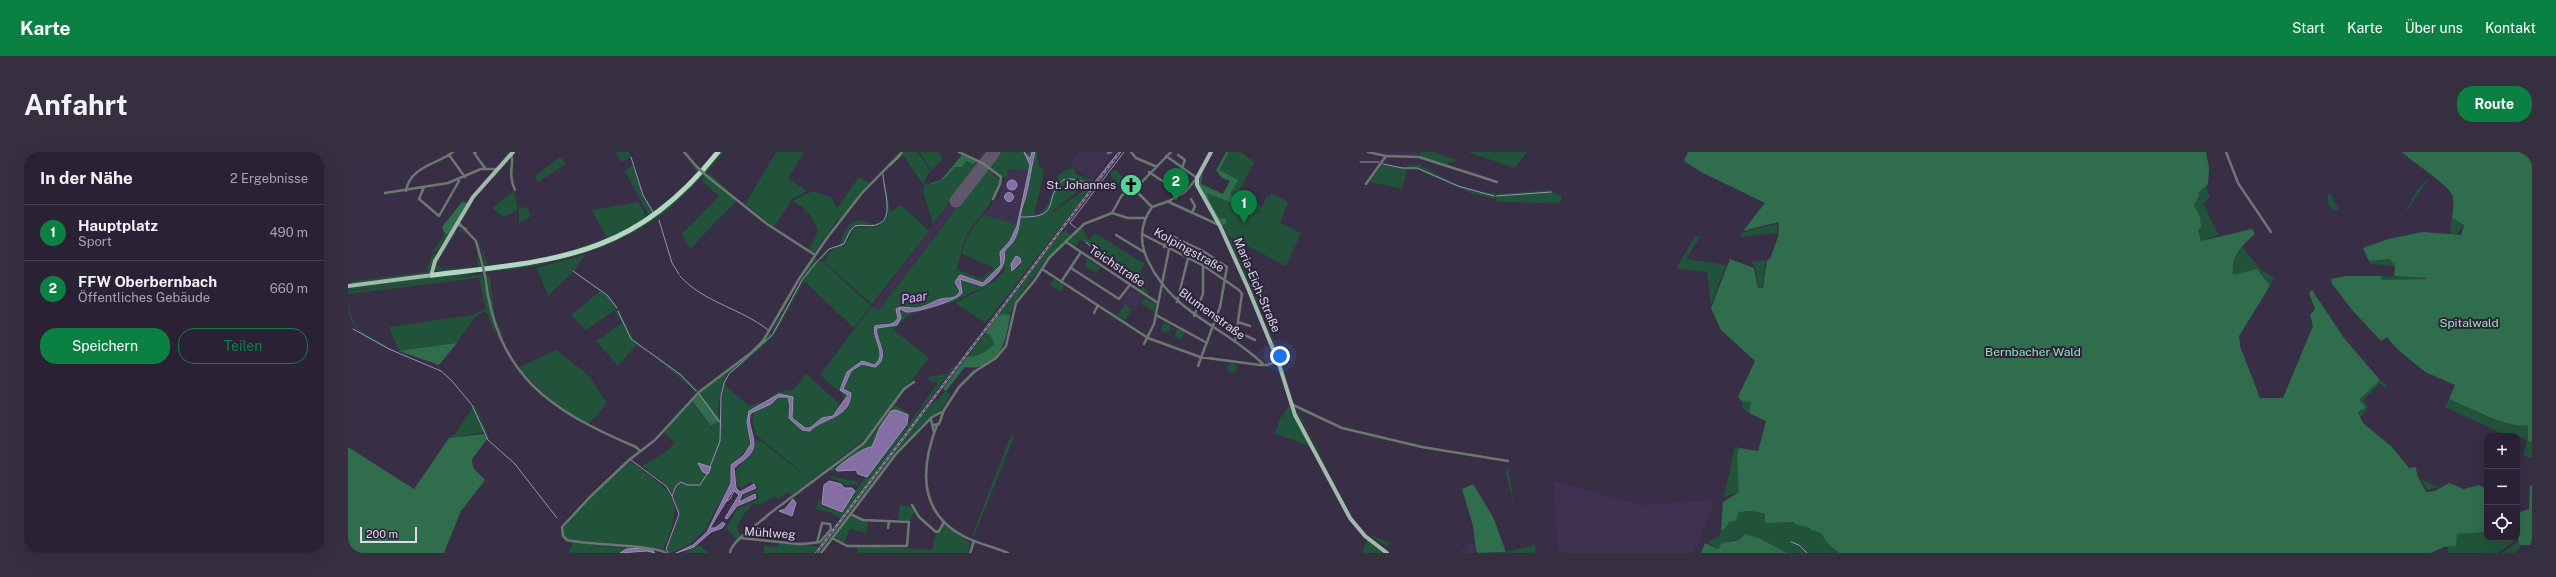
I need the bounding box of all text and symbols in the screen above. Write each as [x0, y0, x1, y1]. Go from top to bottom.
text: Karte [20, 17, 70, 39]
text: Start [2292, 20, 2325, 36]
text: Karte [2347, 20, 2383, 36]
text: Über uns [2405, 20, 2463, 36]
text: Kontakt [2485, 20, 2536, 36]
button: Route [2457, 86, 2532, 122]
text: Anfahrt [24, 88, 128, 121]
text: In der Nähe [40, 168, 133, 188]
pin: 2 [1163, 168, 1189, 201]
text: 2 Ergebnisse [230, 171, 308, 186]
church icon: St. Johannes [1118, 172, 1144, 198]
place label: St. Johannes [1046, 178, 1116, 192]
pin: 1 [1231, 190, 1257, 223]
text: Hauptplatz [78, 217, 158, 234]
text: 1 [50, 225, 56, 240]
text: 490 m [269, 225, 308, 240]
street label: Kolpingstraße [1151, 225, 1227, 275]
text: Sport [78, 234, 112, 249]
street label: Maria-Eich-Straße [1231, 236, 1283, 335]
street label: Teichstraße [1086, 242, 1148, 290]
text: FFW Oberbernbach [78, 273, 217, 290]
text: 2 [49, 281, 57, 296]
text: 660 m [270, 281, 308, 296]
street label: Blumenstraße [1176, 285, 1248, 343]
water label: Paar [900, 288, 928, 307]
text: Öffentliches Gebäude [78, 290, 210, 305]
park label: Spitalwald [2439, 316, 2499, 330]
button: Speichern [40, 328, 170, 364]
button: Teilen [178, 328, 308, 364]
park label: Bernbacher Wald [1985, 345, 2081, 359]
your location [1270, 346, 1290, 366]
map controls [2484, 433, 2520, 541]
button: + [2484, 433, 2520, 469]
button: − [2484, 469, 2520, 505]
button: locate [2484, 505, 2520, 541]
street label: Mühlweg [744, 524, 796, 542]
scale bar [360, 525, 417, 544]
text: 200 m [366, 528, 398, 540]

